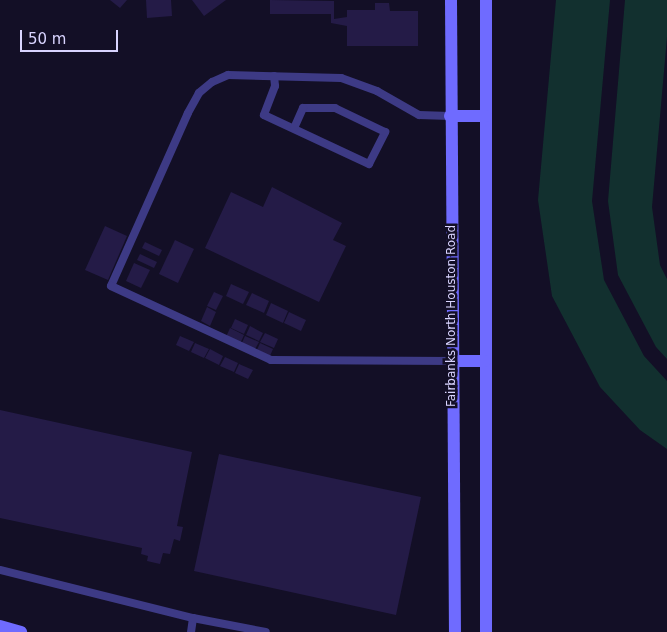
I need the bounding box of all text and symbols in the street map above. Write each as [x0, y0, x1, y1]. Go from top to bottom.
scale bar [22, 20, 120, 52]
text: 50 m [28, 30, 66, 48]
street label: Fairbanks North Houston Road [445, 225, 459, 407]

